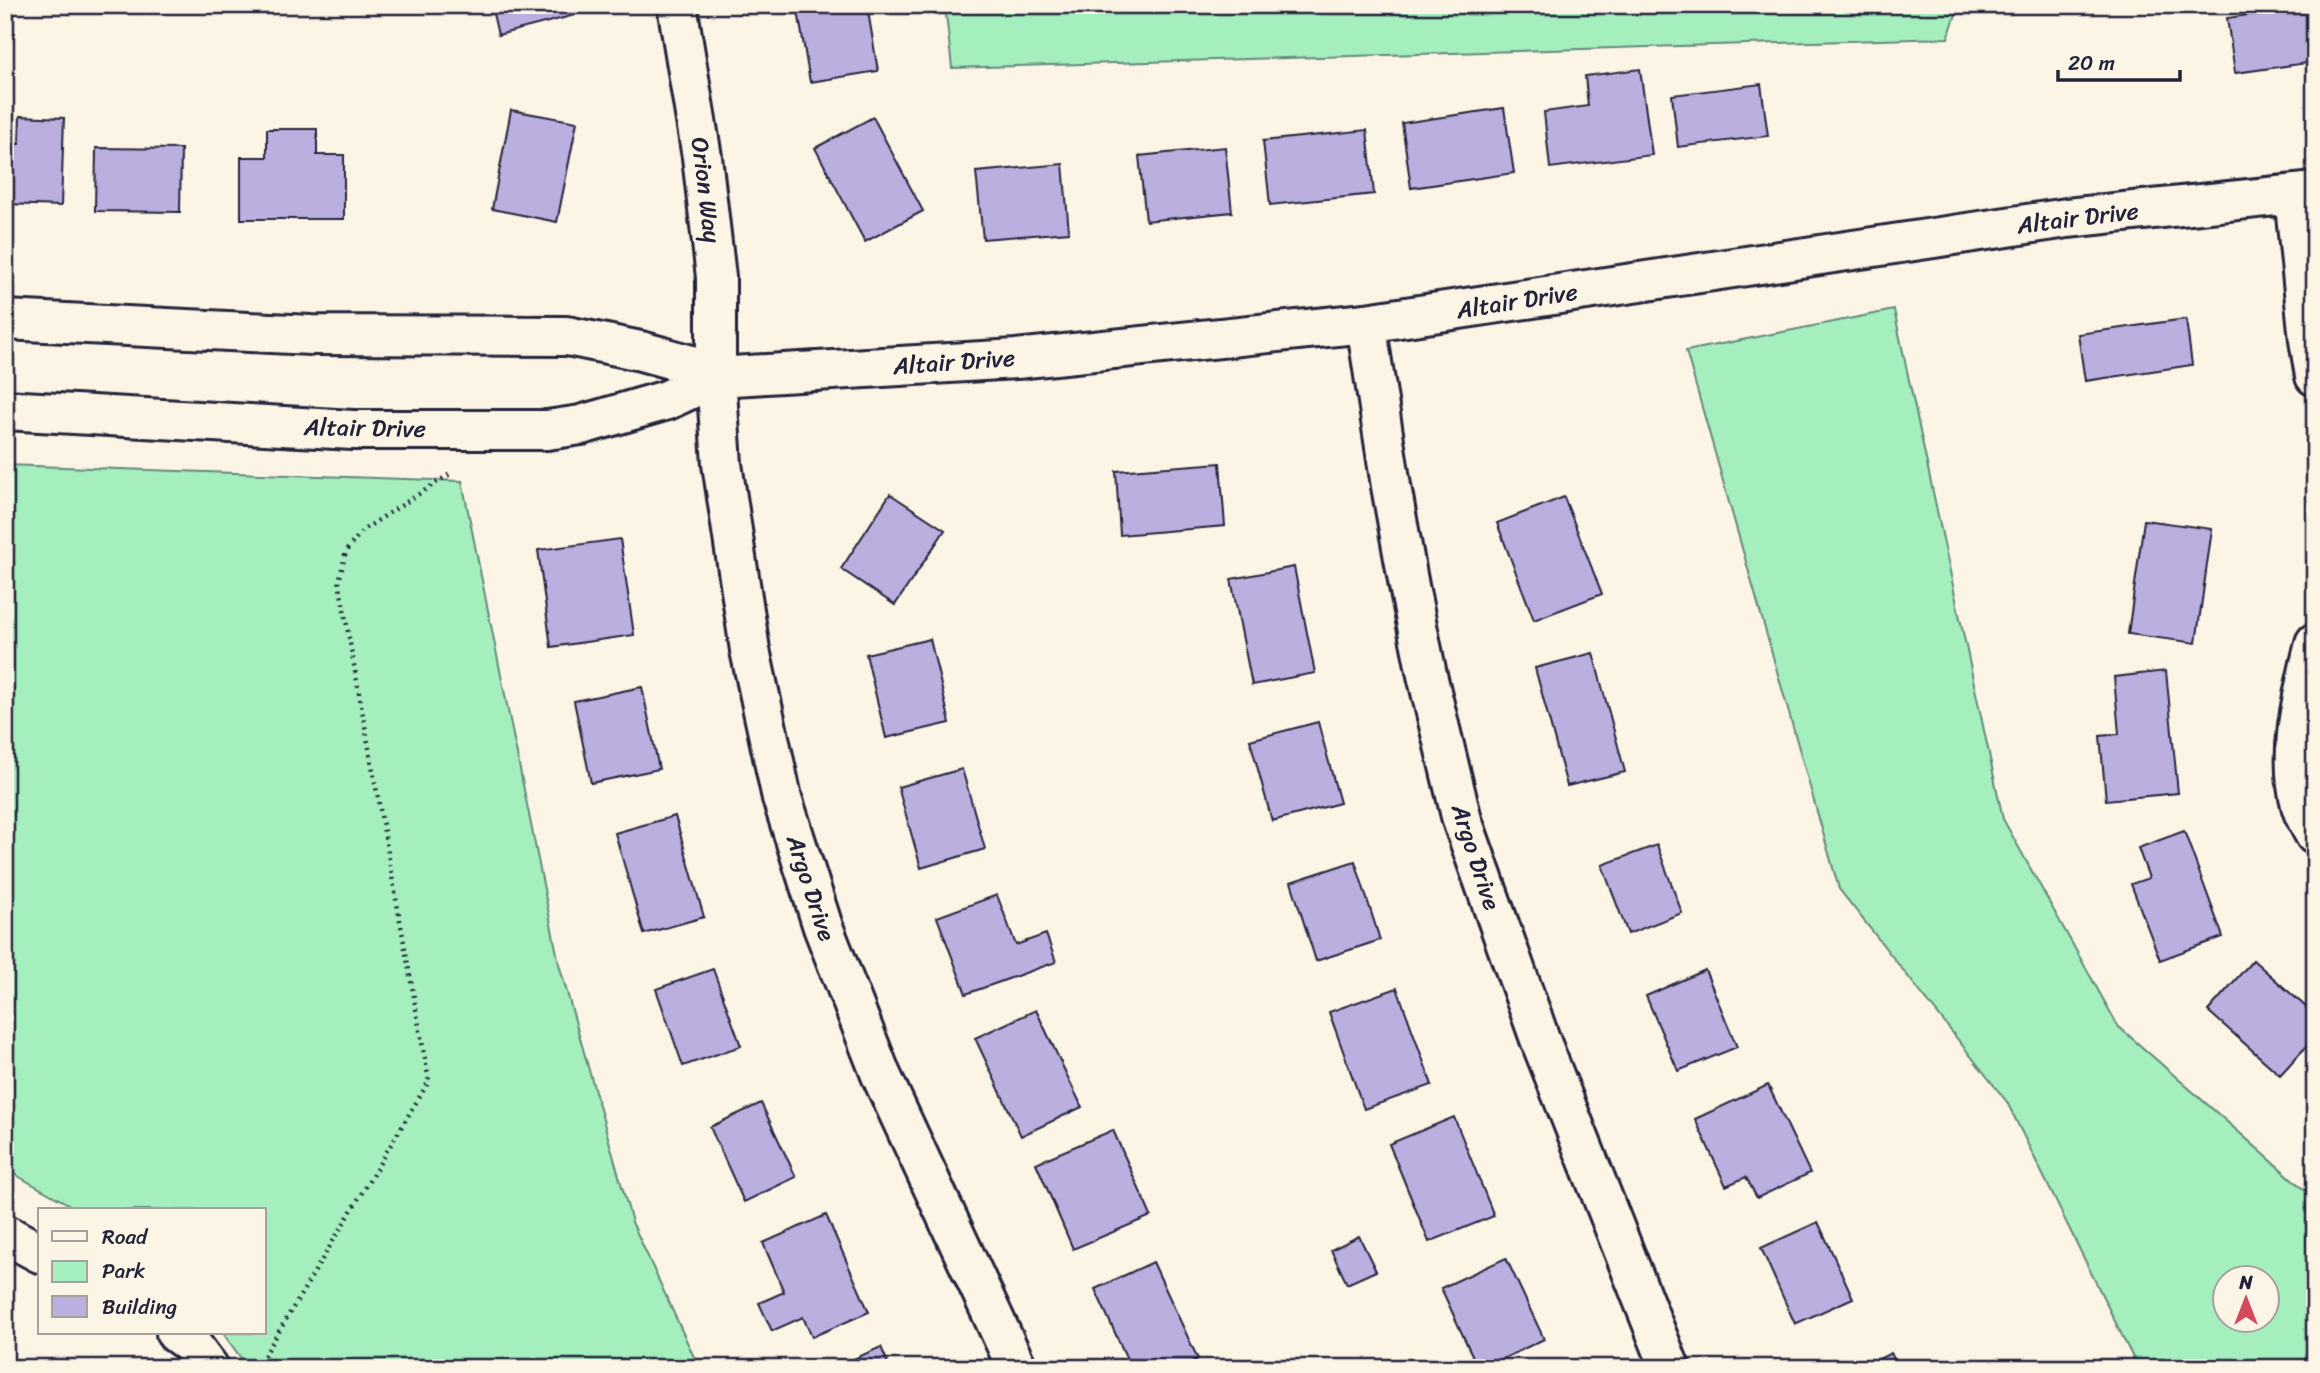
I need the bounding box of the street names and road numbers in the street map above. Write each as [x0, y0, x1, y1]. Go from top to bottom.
street label: Orion Way [679, 135, 733, 246]
street label: Altair Drive [2014, 190, 2141, 246]
street label: Altair Drive [1452, 271, 1581, 331]
street label: Altair Drive [891, 337, 1016, 387]
street label: Altair Drive [303, 406, 426, 450]
street label: Argo Drive [1439, 797, 1513, 916]
street label: Argo Drive [774, 828, 848, 947]

